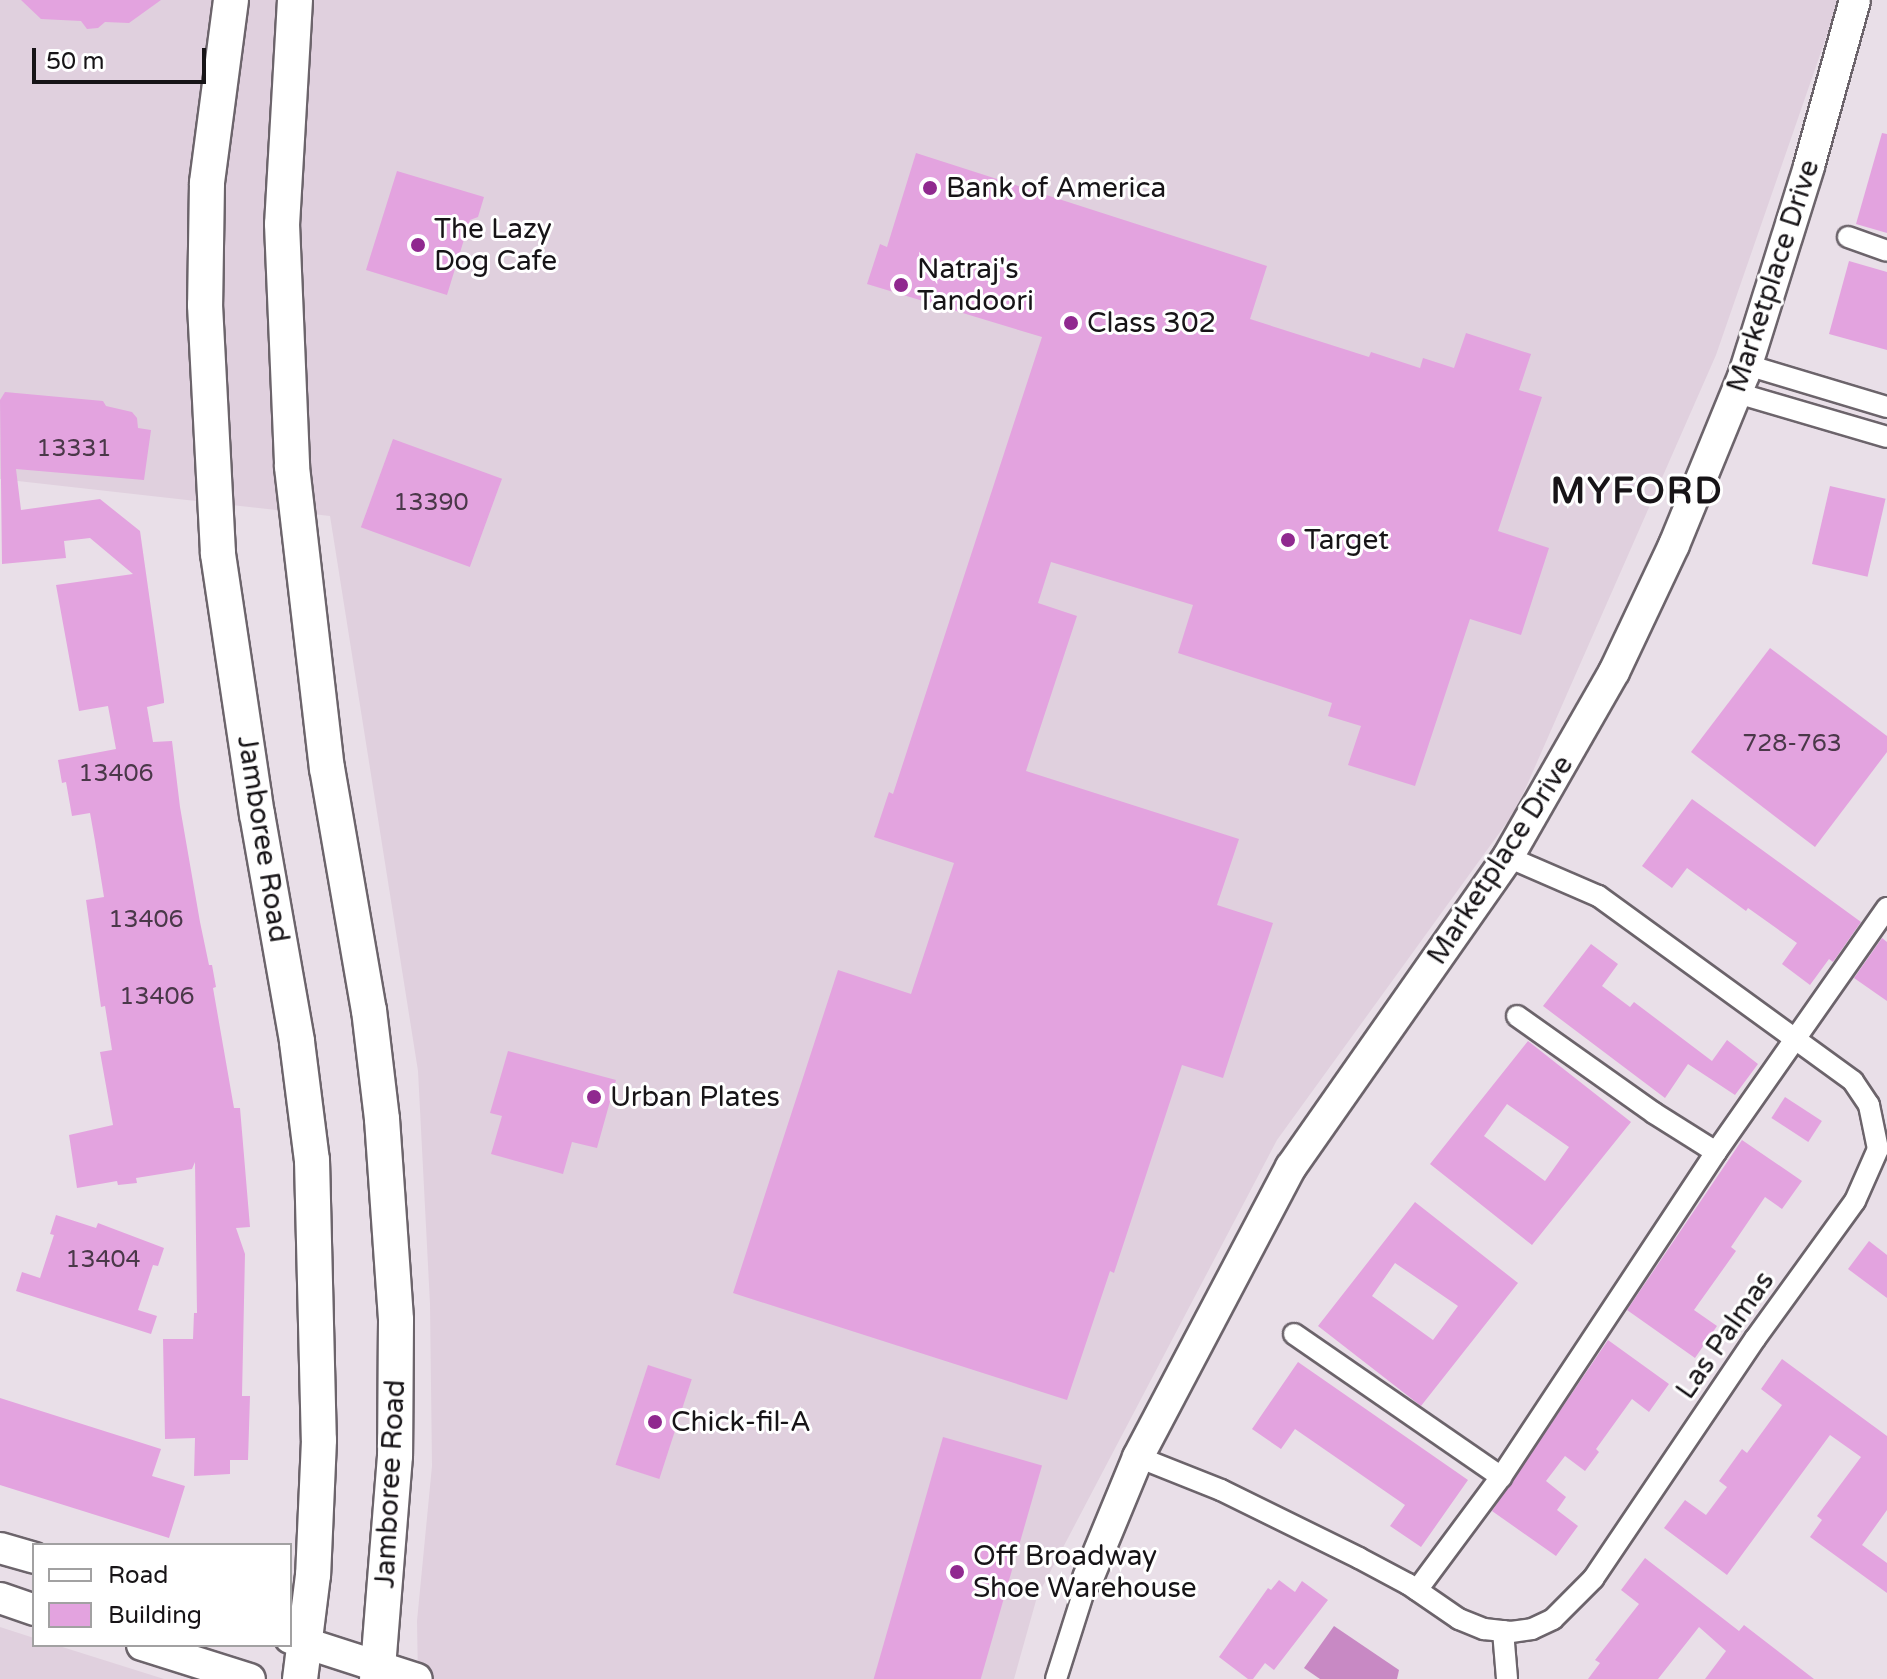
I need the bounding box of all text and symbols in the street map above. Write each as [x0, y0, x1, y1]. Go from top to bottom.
scale bar [36, 32, 210, 82]
text: 50 m [46, 47, 104, 76]
street label: Marketplace Drive [1720, 156, 1826, 396]
place label: Bank of America [946, 171, 1166, 205]
marker: Bank of America [921, 179, 939, 197]
place label: The Lazy Dog Cafe [434, 212, 557, 278]
marker: The Lazy Dog Cafe [409, 236, 427, 254]
place label: Natraj's Tandoori [917, 252, 1034, 318]
marker: Natraj's Tandoori [892, 276, 910, 294]
place label: Class 302 [1087, 306, 1216, 340]
marker: Class 302 [1062, 314, 1080, 332]
house number: 13331 [36, 435, 112, 463]
district label: MYFORD [1551, 470, 1723, 514]
house number: 13390 [393, 489, 469, 517]
place label: Target [1304, 523, 1389, 557]
marker: Target [1279, 531, 1297, 549]
house number: 728-763 [1742, 730, 1842, 758]
street label: Jamboree Road [230, 733, 296, 945]
street label: Marketplace Drive [1420, 749, 1580, 971]
house number: 13406 [78, 760, 154, 788]
house number: 13406 [108, 906, 184, 934]
house number: 13406 [119, 983, 195, 1011]
place label: Urban Plates [610, 1080, 780, 1114]
marker: Urban Plates [585, 1088, 603, 1106]
house number: 13404 [65, 1246, 141, 1274]
street label: Las Palmas [1669, 1265, 1781, 1405]
street label: Jamboree Road [368, 1379, 412, 1589]
place label: Chick-fil-A [671, 1405, 811, 1439]
marker: Chick-fil-A [646, 1413, 664, 1431]
place label: Off Broadway Shoe Warehouse [973, 1539, 1197, 1605]
legend [32, 1543, 292, 1647]
text: Road [108, 1561, 168, 1590]
marker: Off Broadway Shoe Warehouse [948, 1563, 966, 1581]
text: Building [108, 1601, 202, 1630]

